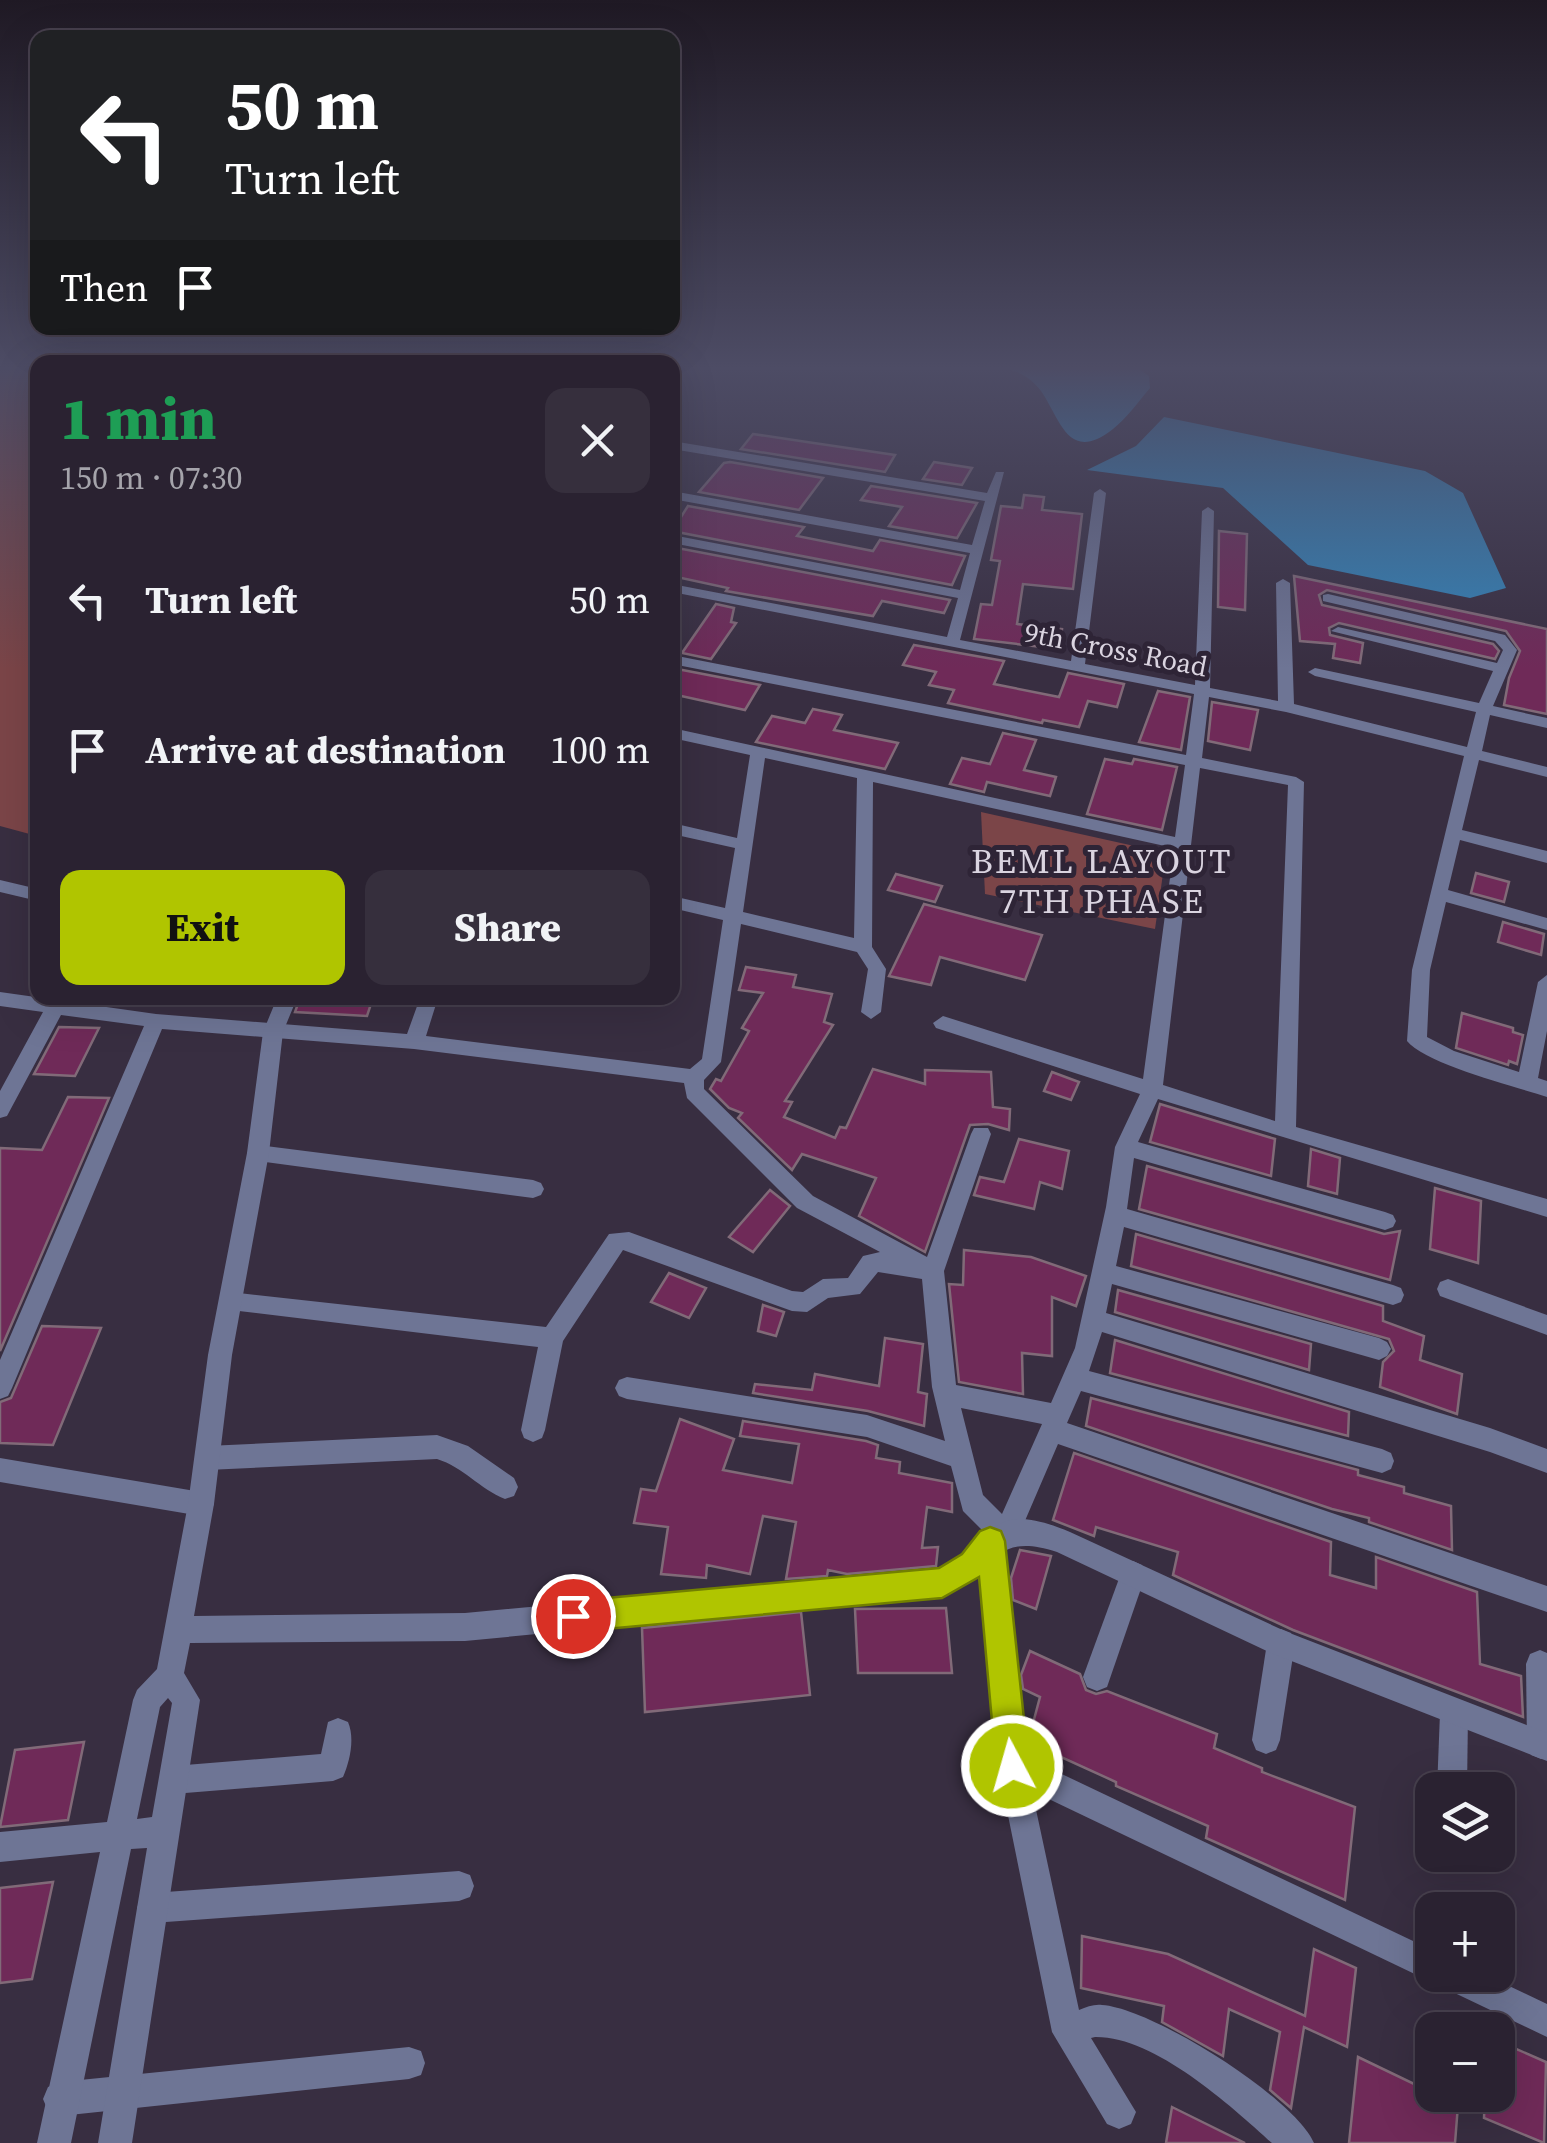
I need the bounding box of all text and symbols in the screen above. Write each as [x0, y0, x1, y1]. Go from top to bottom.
text: 50 m [225, 56, 379, 152]
icon: left [60, 70, 190, 200]
text: Turn left [225, 147, 399, 209]
icon: arrive [168, 260, 223, 315]
text: Then [60, 262, 148, 314]
text: 1 min [60, 377, 216, 459]
button: close [545, 388, 650, 493]
text: 150 m · 07:30 [60, 456, 242, 500]
icon: left [60, 573, 115, 628]
text: Turn left [145, 574, 297, 626]
text: 50 m [569, 574, 650, 626]
street label: 9th Cross Road [1021, 613, 1211, 685]
icon: arrive [60, 723, 115, 778]
text: Arrive at destination [145, 724, 506, 776]
text: 100 m [550, 724, 650, 776]
district label: BEML LAYOUT 7TH PHASE [971, 837, 1233, 925]
button: Exit [60, 870, 345, 985]
button: Share [365, 870, 650, 985]
pin [531, 1574, 616, 1659]
icon: arrive [546, 1589, 601, 1644]
position arrow [960, 1714, 1064, 1818]
map controls [1415, 1772, 1515, 2112]
button: layers [1415, 1772, 1515, 1872]
button: + [1415, 1892, 1515, 1992]
button: − [1415, 2012, 1515, 2112]

